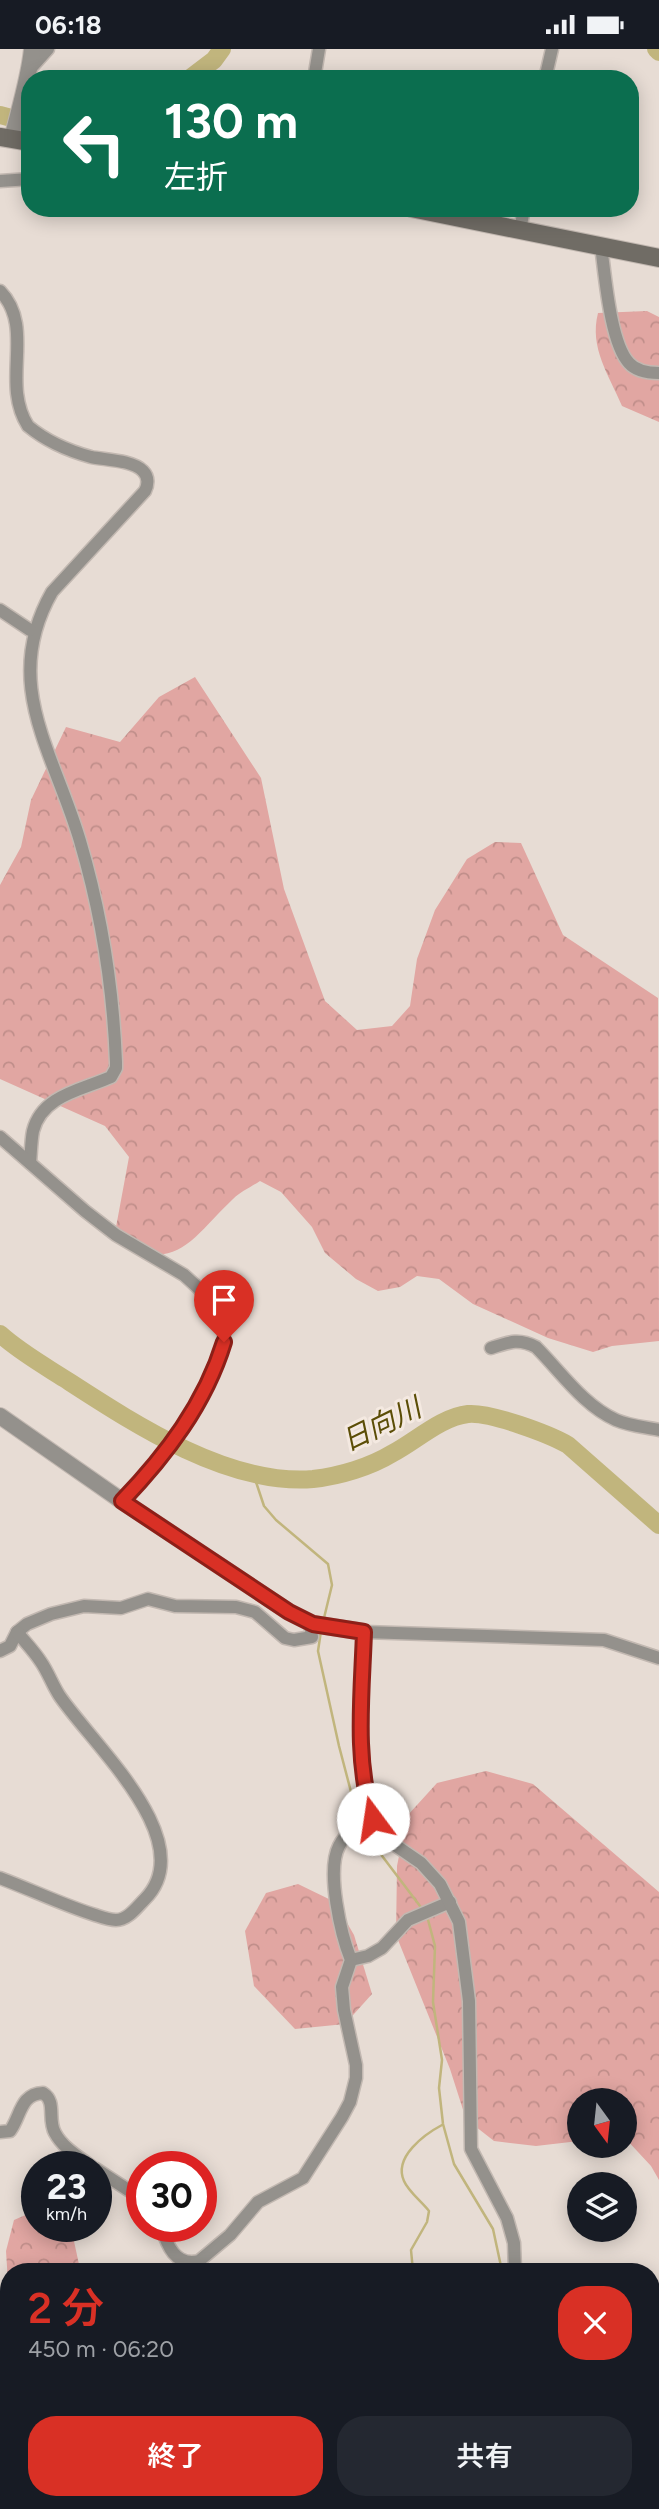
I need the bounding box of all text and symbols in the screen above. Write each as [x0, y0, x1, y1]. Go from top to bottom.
text: 06:18 [35, 9, 102, 41]
text: 130 m [164, 91, 298, 150]
icon: left [49, 98, 140, 189]
text: 左折 [164, 158, 228, 196]
pin [194, 1270, 254, 1342]
icon: arrive [205, 1281, 243, 1319]
water label: 日向川 [336, 1389, 429, 1458]
position arrow [336, 1782, 410, 1856]
north arrow [567, 2088, 637, 2158]
map controls [567, 2088, 637, 2242]
speed limit sign: 30 [126, 2151, 217, 2242]
text: 23 [47, 2166, 86, 2208]
button: layers [567, 2172, 637, 2242]
text: km/h [46, 2203, 87, 2225]
text: 2 分 [28, 2283, 104, 2334]
button: close [558, 2286, 632, 2360]
text: 450 m · 06:20 [28, 2335, 174, 2363]
button: 終了 [28, 2416, 323, 2496]
button: 共有 [337, 2416, 632, 2496]

